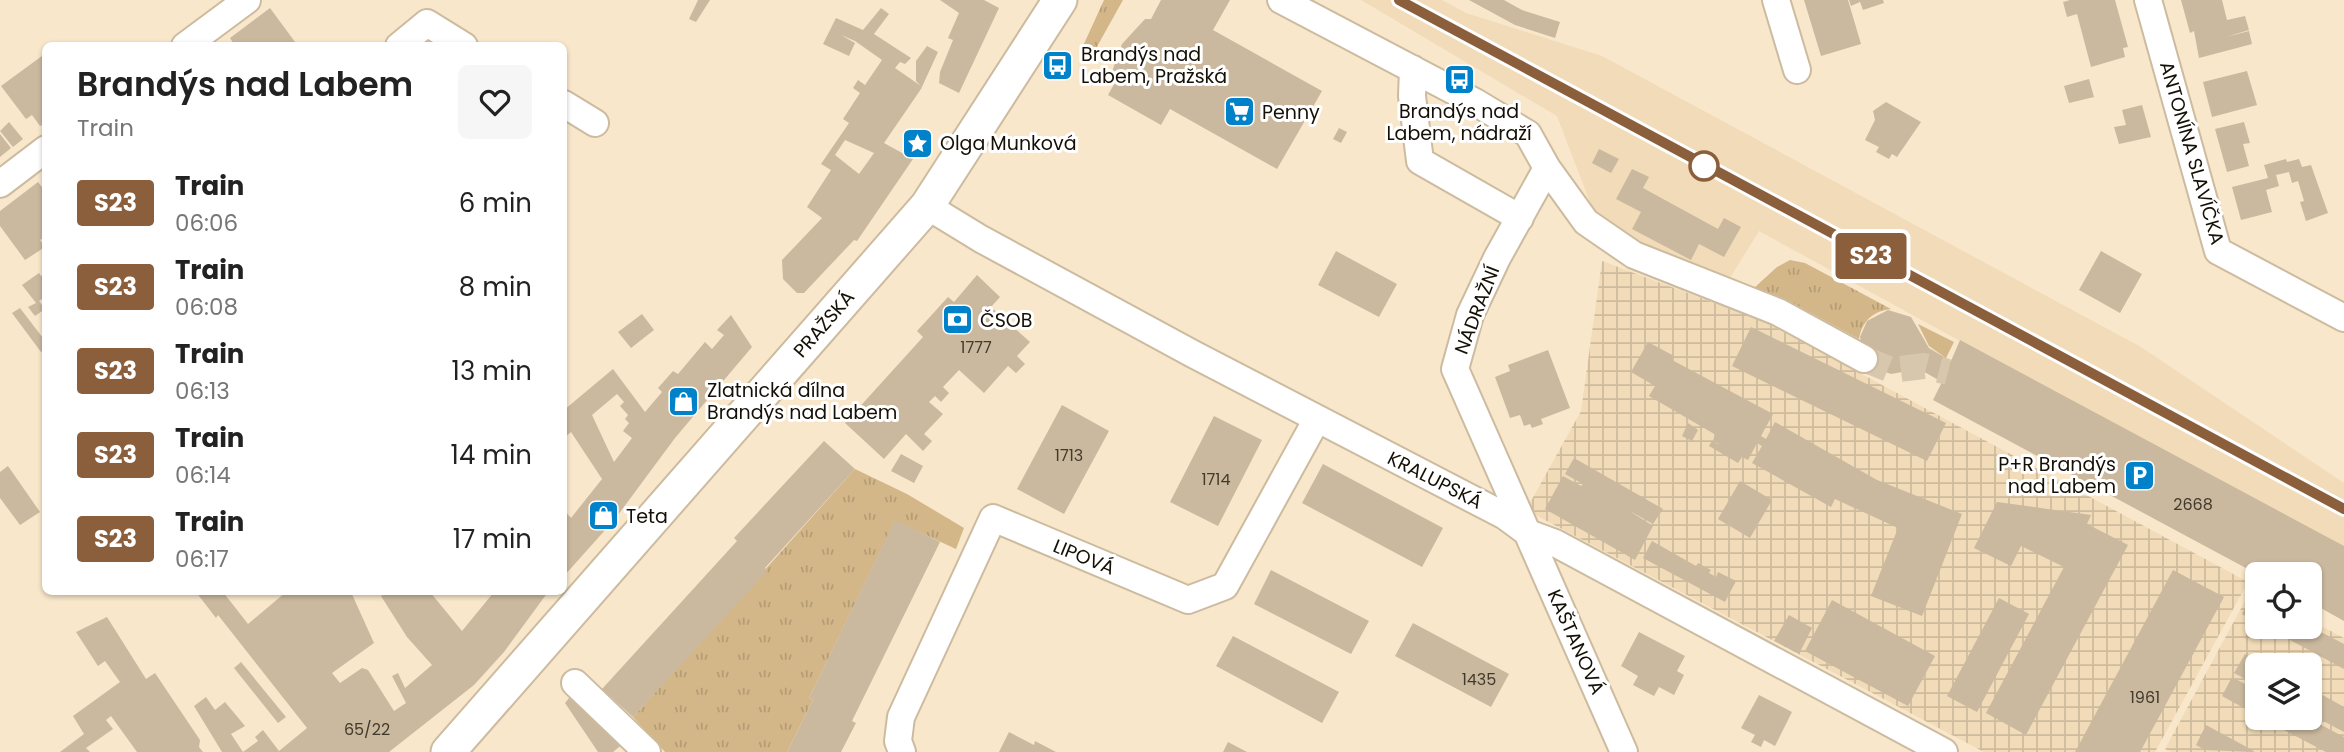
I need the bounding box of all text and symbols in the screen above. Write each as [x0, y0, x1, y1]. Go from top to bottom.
place label: Brandýs nad Labem, Pražská [1081, 41, 1227, 90]
bus stop icon: Brandýs nad Labem, Pražská [1041, 48, 1075, 82]
street label: ANTONÍNA SLAVÍČKA [2153, 58, 2231, 248]
text: Brandýs nad Labem [77, 61, 413, 108]
bus stop icon: Brandýs nad Labem, nádraží [1442, 63, 1476, 97]
button: heart [458, 65, 532, 139]
supermarket icon: Penny [1222, 95, 1256, 129]
place label: Brandýs nad Labem, nádraží [1386, 98, 1532, 147]
place label: Penny [1262, 99, 1320, 126]
text: Train [77, 112, 134, 144]
place icon: Olga Munková [900, 126, 934, 160]
place label: Olga Munková [940, 130, 1077, 157]
unlabelled marker [1689, 151, 1719, 181]
text: Train [175, 168, 244, 204]
text: 6 min [459, 185, 532, 221]
text: S23 [94, 186, 137, 219]
text: 06:06 [175, 207, 238, 239]
line badge: S23 [1831, 233, 1911, 279]
text: S23 [1850, 239, 1892, 272]
text: Train [175, 252, 244, 288]
street label: NÁDRAŽNÍ [1448, 262, 1506, 358]
text: 8 min [459, 269, 532, 305]
text: S23 [94, 270, 137, 303]
street label: PRAŽSKÁ [787, 284, 861, 363]
text: 06:08 [175, 291, 238, 323]
bank icon: ČSOB [940, 303, 974, 337]
place label: ČSOB [980, 307, 1032, 334]
text: Train [175, 336, 244, 372]
house number: 1777 [960, 336, 992, 359]
text: 13 min [452, 353, 532, 389]
text: S23 [94, 354, 137, 387]
text: 06:13 [175, 375, 230, 407]
place label: Zlatnická dílna Brandýs nad Labem [707, 377, 897, 426]
shop icon: Zlatnická dílna Brandýs nad Labem [667, 384, 701, 418]
text: Train [175, 420, 244, 456]
text: 14 min [451, 437, 532, 473]
text: S23 [94, 438, 137, 471]
house number: 1713 [1055, 444, 1083, 467]
street label: KRALUPSKÁ [1383, 445, 1487, 516]
place label: P+R Brandýs nad Labem [1998, 451, 2116, 500]
parking icon: P+R Brandýs nad Labem [2122, 458, 2156, 492]
text: 06:14 [175, 459, 231, 491]
house number: 1714 [1201, 468, 1231, 491]
house number: 2668 [2173, 493, 2213, 516]
shop icon: Teta [586, 499, 620, 533]
place label: Teta [626, 503, 668, 530]
text: Train [175, 504, 244, 540]
text: 17 min [453, 521, 532, 557]
text: S23 [94, 522, 137, 555]
street label: LIPOVÁ [1049, 532, 1119, 582]
text: 06:17 [175, 543, 229, 575]
map controls [2245, 562, 2322, 730]
button: locate [2245, 562, 2322, 639]
street label: KAŠTANOVÁ [1541, 585, 1611, 699]
button: layers [2245, 653, 2322, 730]
house number: 1435 [1462, 668, 1496, 691]
house number: 1961 [2130, 686, 2160, 709]
house number: 65/22 [344, 718, 390, 741]

